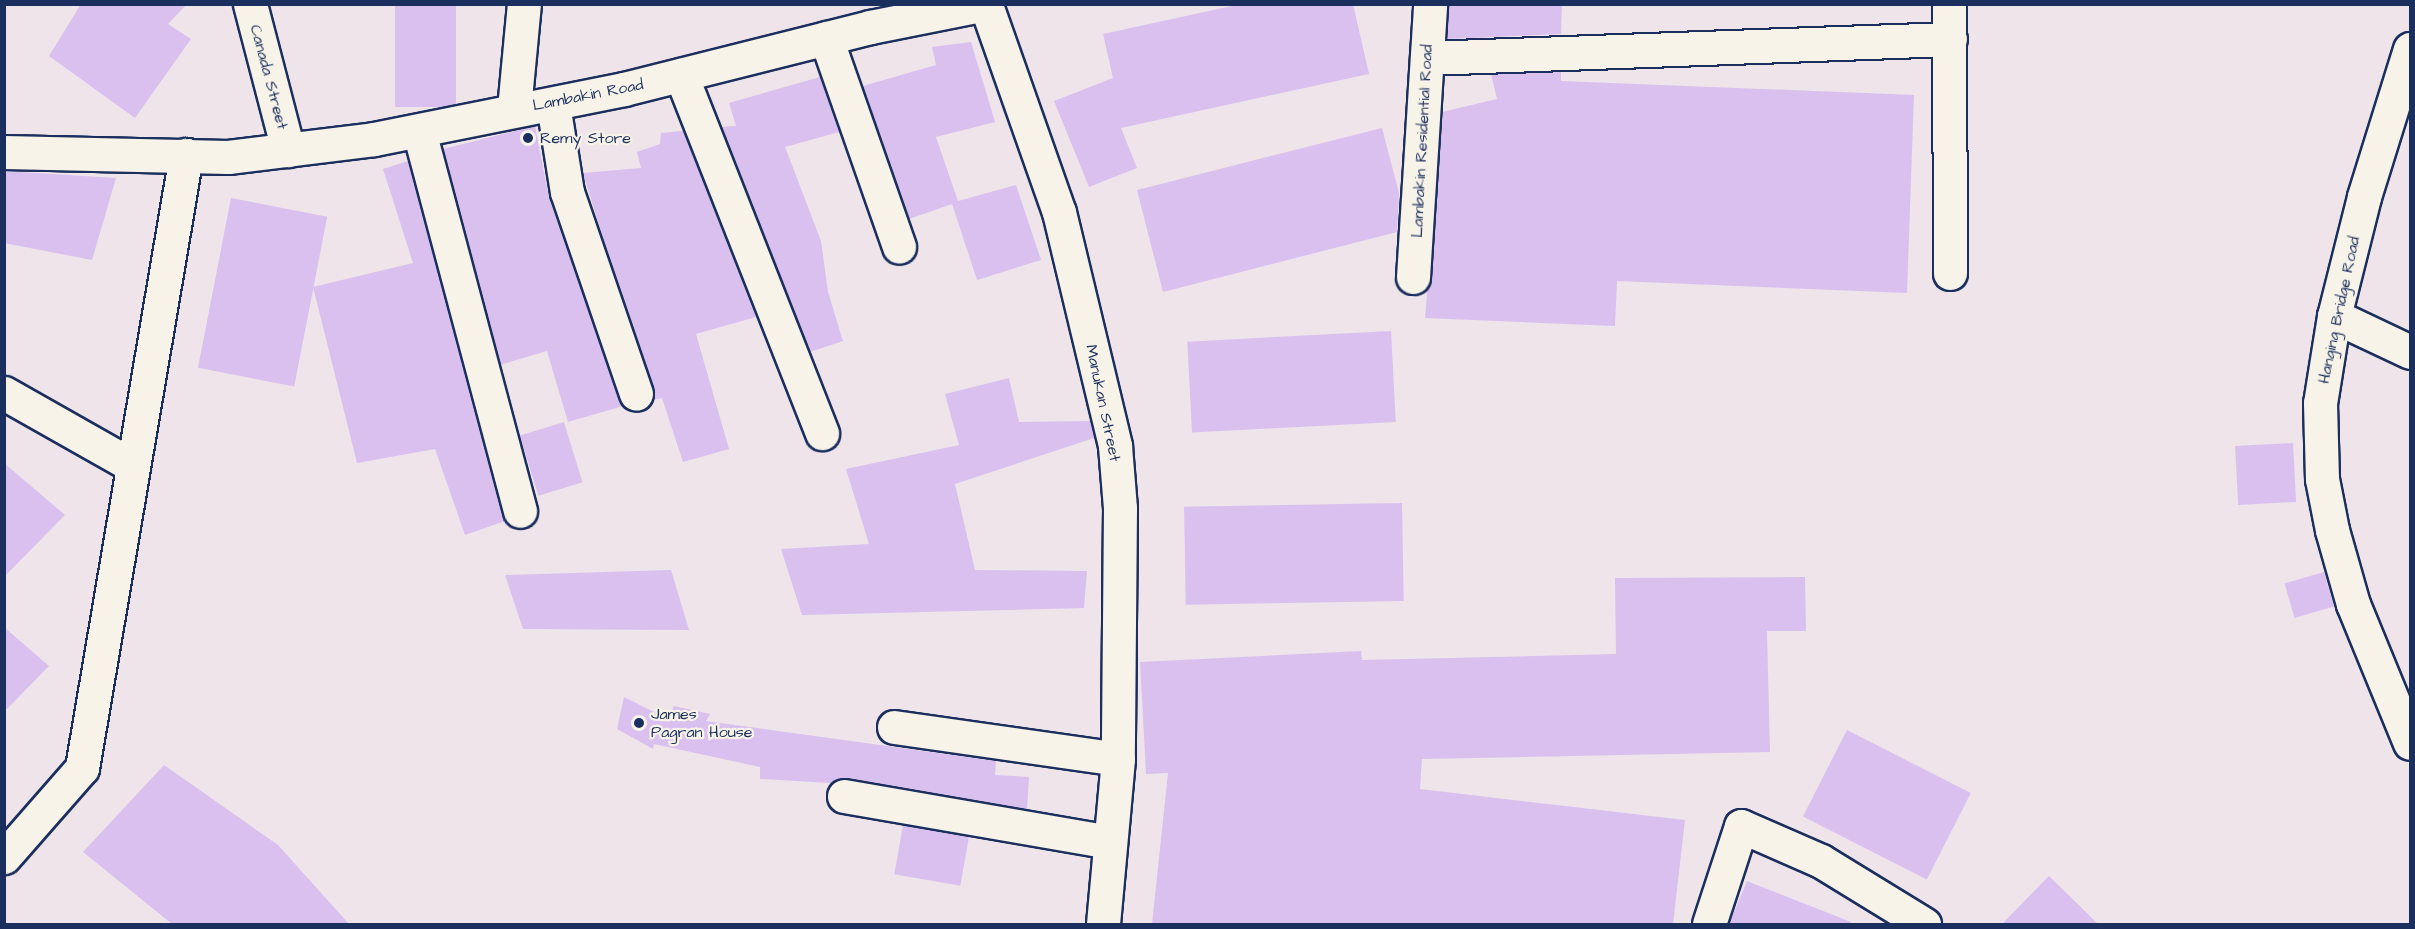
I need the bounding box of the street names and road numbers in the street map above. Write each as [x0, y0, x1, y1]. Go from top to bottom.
street label: Canada Street [246, 22, 292, 132]
street label: Lambakin Residential Road [1407, 44, 1437, 238]
street label: Lambakin Road [531, 75, 645, 115]
street label: Hanging Bridge Road [2314, 235, 2364, 385]
street label: Manukan Street [1081, 343, 1125, 463]

